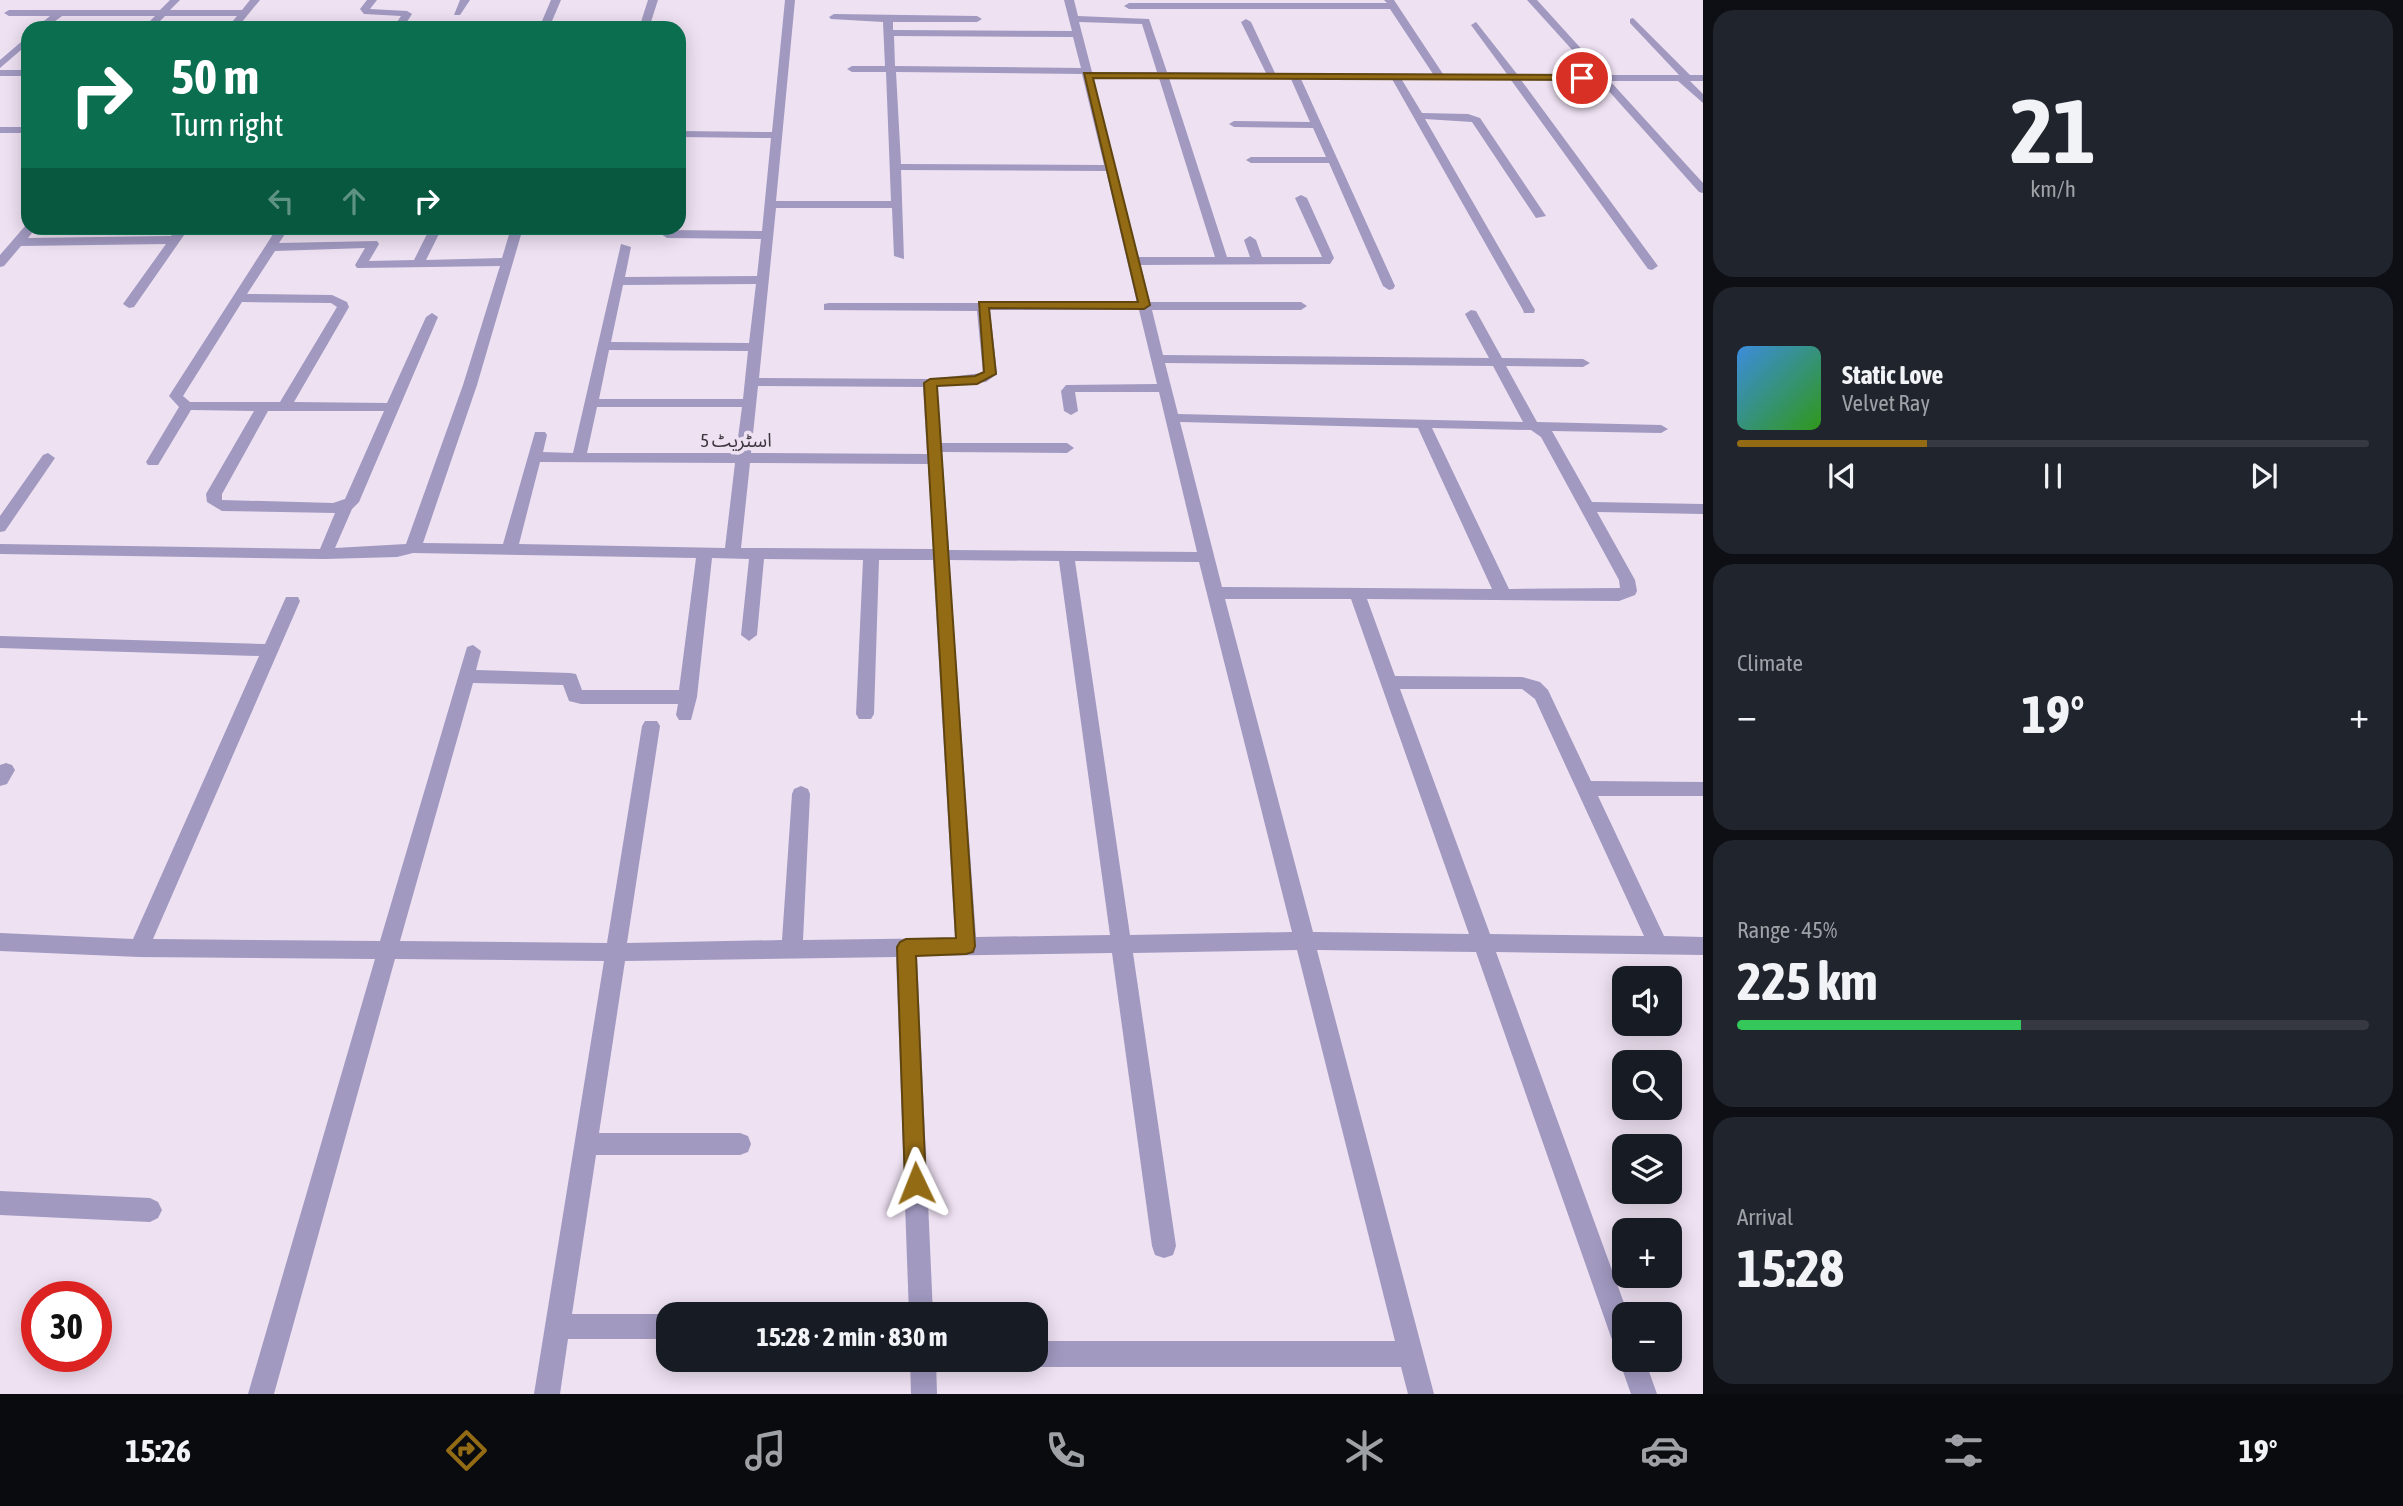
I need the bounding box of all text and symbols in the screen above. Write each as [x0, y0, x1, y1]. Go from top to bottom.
text: 50 m [171, 48, 259, 104]
pin [1552, 48, 1612, 108]
icon: right [56, 49, 147, 140]
icon: arrive [1563, 59, 1601, 97]
text: 21 [2010, 78, 2096, 182]
text: Turn right [171, 106, 284, 143]
text: km/h [2030, 176, 2076, 202]
icon: left [262, 182, 300, 220]
icon: ahead [335, 182, 373, 220]
icon: right [408, 182, 446, 220]
text: Static Love [1842, 360, 1943, 390]
text: Velvet Ray [1842, 390, 1930, 416]
street label: اسٹریٹ 5 [700, 429, 772, 452]
icon: previous [1823, 457, 1861, 495]
icon: pause [2034, 457, 2072, 495]
icon: next [2245, 457, 2283, 495]
text: Climate [1737, 650, 1803, 676]
text: 19° [2021, 684, 2085, 744]
text: − [1737, 693, 1757, 736]
text: + [2349, 693, 2369, 736]
text: Range · 45% [1737, 917, 1837, 943]
text: 225 km [1737, 951, 1878, 1011]
map controls [1612, 966, 1682, 1372]
button: sound [1612, 966, 1682, 1036]
button: search [1612, 1050, 1682, 1120]
button: layers [1612, 1134, 1682, 1204]
position arrow [879, 1146, 953, 1220]
text: Arrival [1737, 1204, 1793, 1230]
button: + [1612, 1218, 1682, 1288]
text: 15:28 [1737, 1238, 1844, 1298]
speed limit sign: 30 [21, 1281, 112, 1372]
button: − [1612, 1302, 1682, 1372]
text: 15:28 · 2 min · 830 m [757, 1322, 947, 1352]
icon: directions [442, 1426, 491, 1475]
icon: music [741, 1426, 790, 1475]
icon: phone [1041, 1426, 1090, 1475]
icon: climate [1340, 1426, 1389, 1475]
icon: car [1640, 1426, 1689, 1475]
icon: filters [1939, 1426, 1988, 1475]
text: 15:26 [125, 1432, 191, 1469]
text: 19° [2239, 1432, 2278, 1469]

